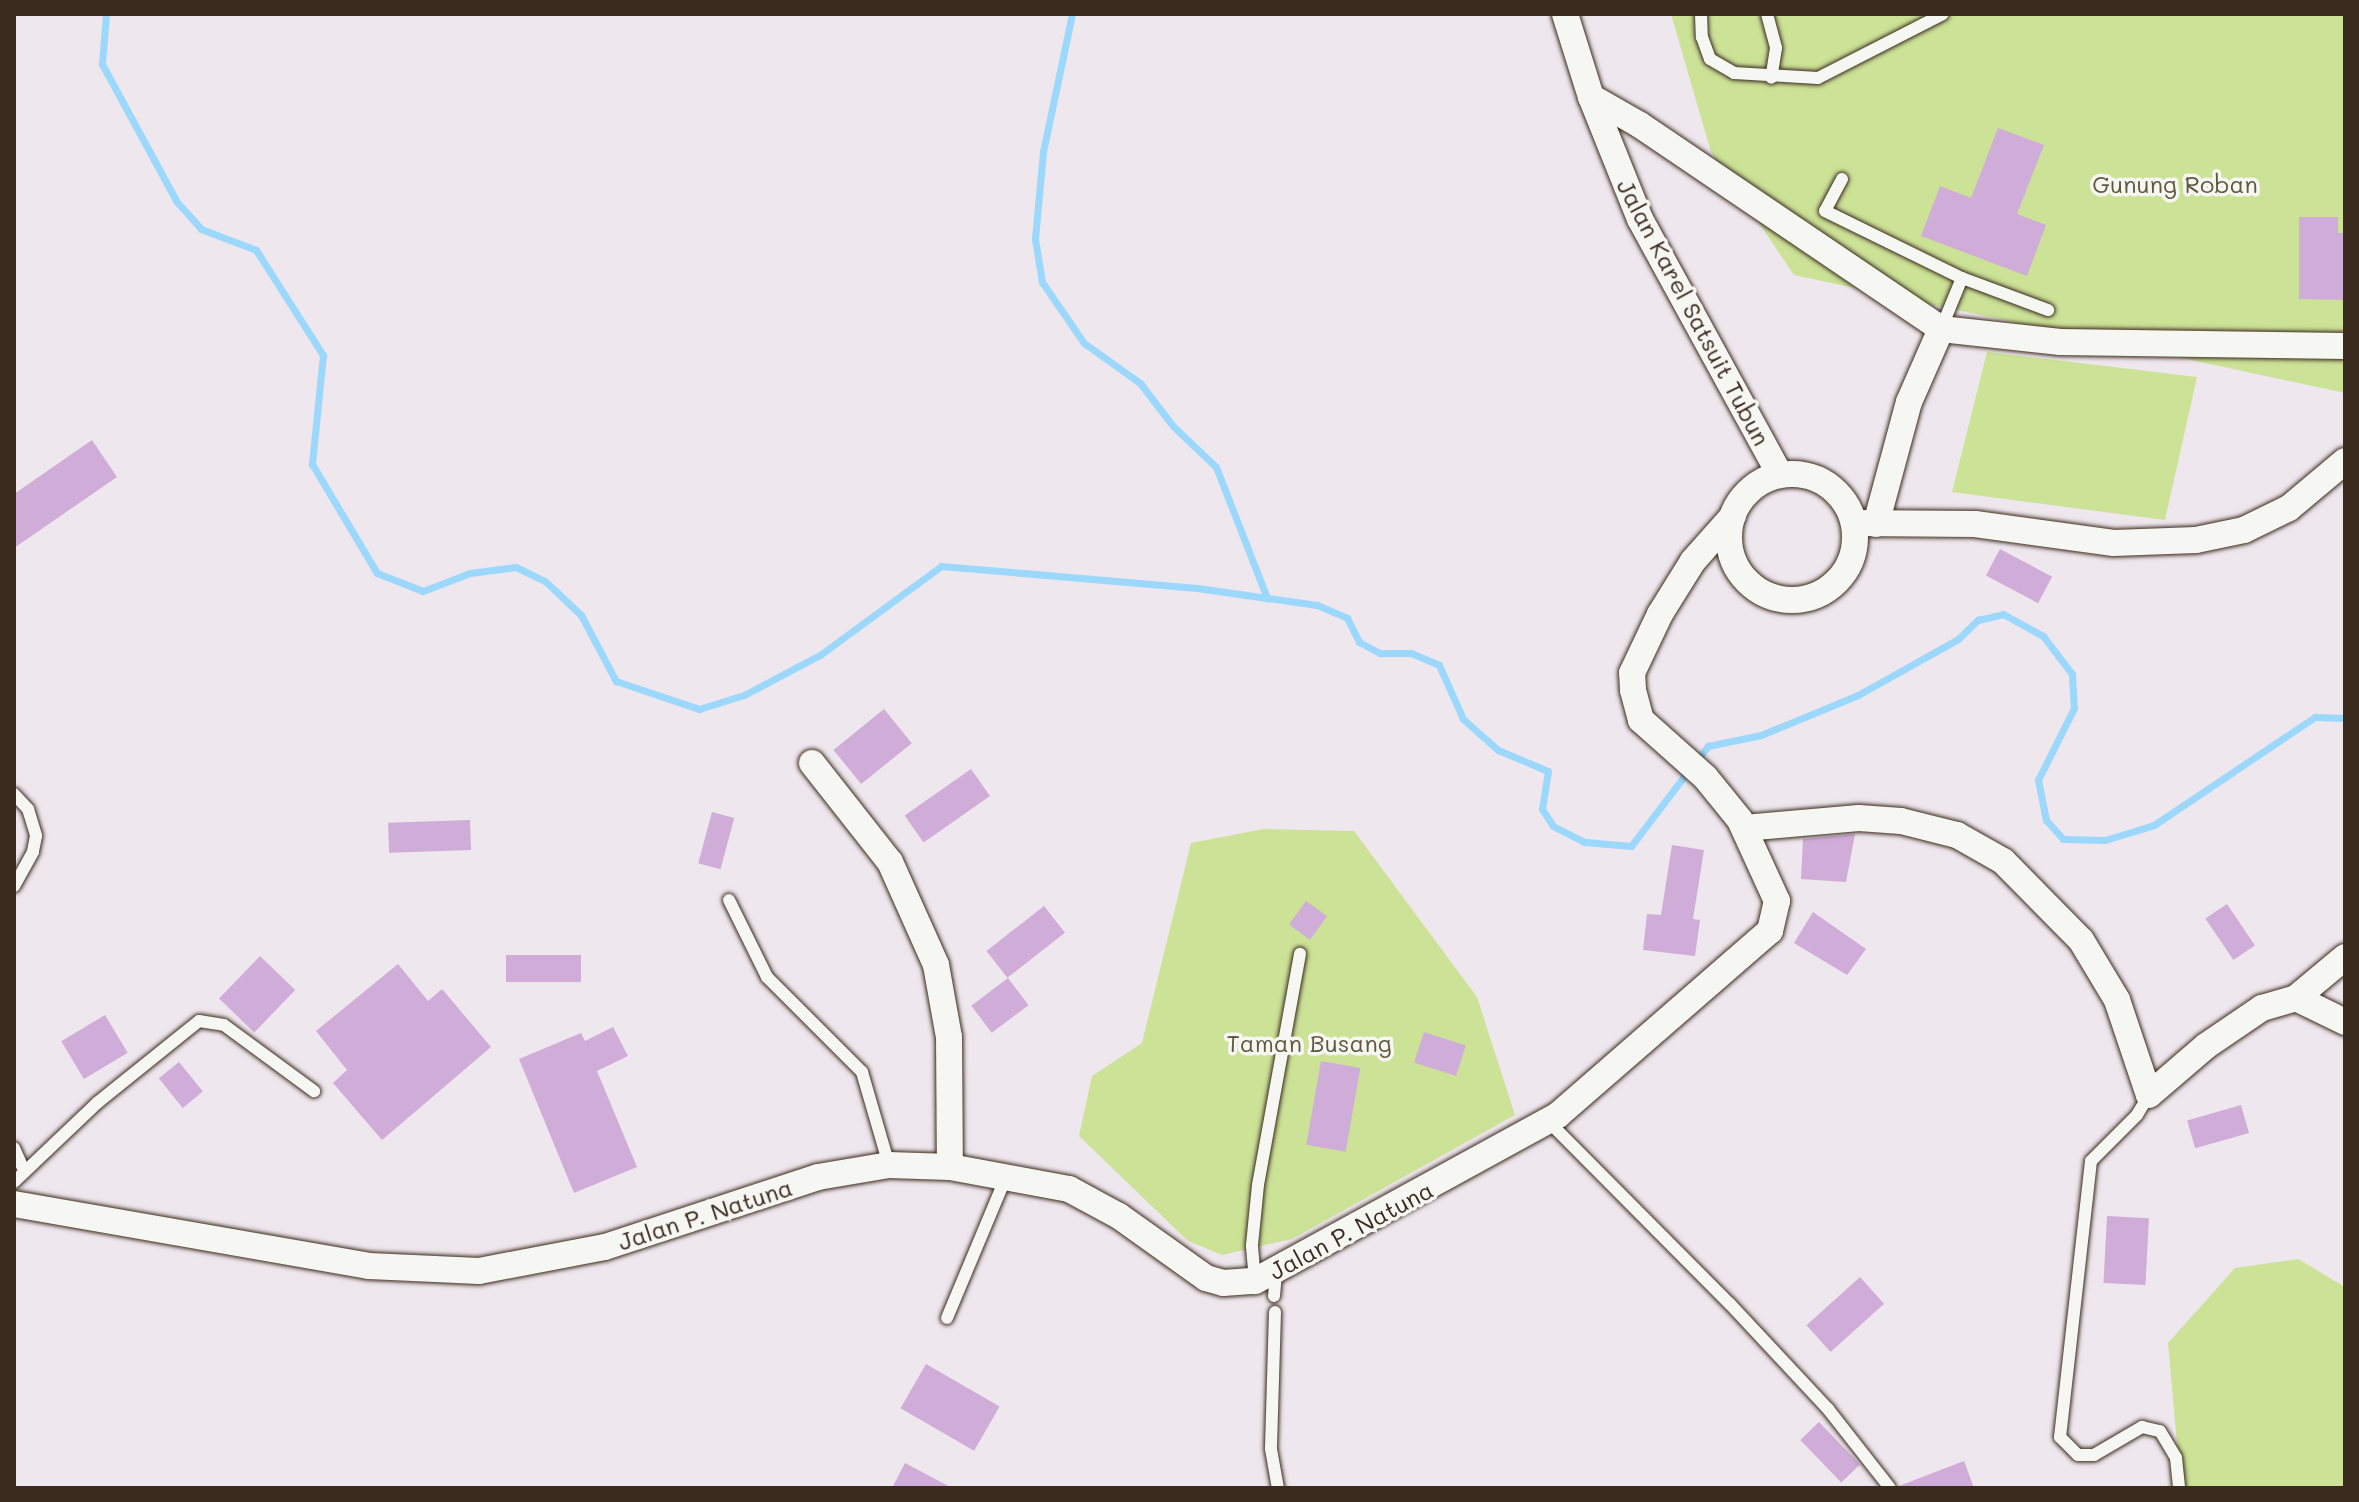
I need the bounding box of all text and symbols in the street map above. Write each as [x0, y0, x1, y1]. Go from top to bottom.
park label: Gunung Roban [2092, 170, 2258, 198]
street label: Jalan Karel Satsuit Tubun [1611, 174, 1777, 450]
park label: Taman Busang [1226, 1029, 1392, 1057]
street label: Jalan P. Natuna [614, 1172, 796, 1256]
street label: Jalan P. Natuna [1264, 1175, 1438, 1285]

